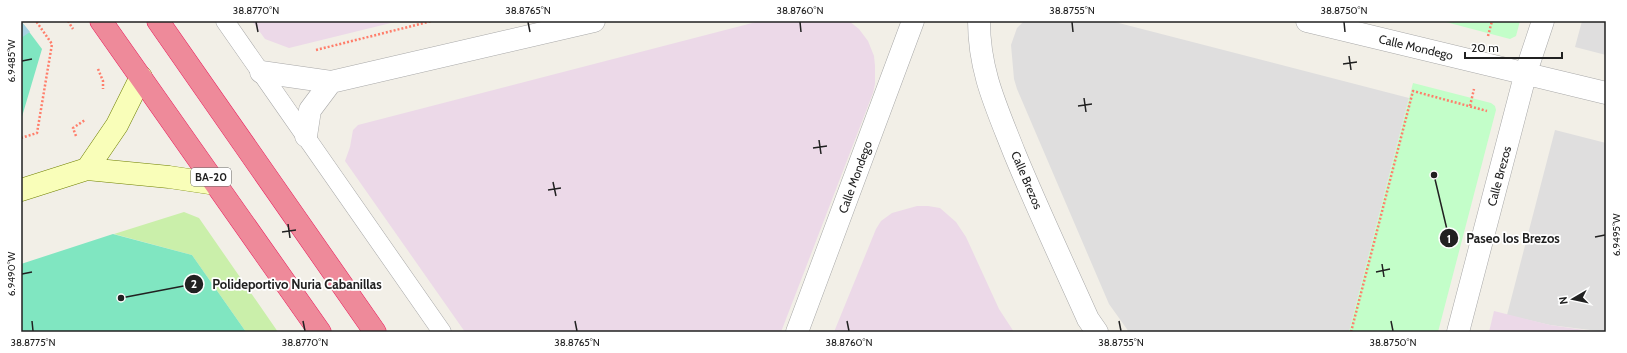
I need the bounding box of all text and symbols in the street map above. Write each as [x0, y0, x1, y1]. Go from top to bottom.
text: 38.8770°N [233, 4, 279, 17]
text: 38.8765°N [505, 4, 551, 17]
text: 38.8760°N [776, 4, 824, 17]
text: 38.8755°N [1049, 4, 1095, 17]
text: 38.8750°N [1321, 4, 1367, 17]
street label: Calle Mondego [1377, 31, 1455, 63]
scale bar [1465, 34, 1562, 60]
text: 6.9485°W [5, 39, 18, 83]
text: 20 m [1471, 40, 1499, 55]
street label: Calle Mondego [835, 138, 875, 215]
street label: Calle Brezos [1484, 144, 1514, 208]
street label: Calle Brezos [1008, 149, 1046, 211]
road number: BA-20 [191, 168, 231, 186]
text: 6.9495°W [1610, 213, 1623, 256]
callout: Paseo los Brezos [1439, 226, 1568, 251]
text: Paseo los Brezos [1466, 230, 1560, 246]
text: 1 [1447, 231, 1451, 246]
text: 6.9490°W [5, 251, 18, 296]
callout: Polideportivo Nuria Cabanillas [184, 272, 389, 297]
text: 2 [191, 276, 197, 291]
text: Polideportivo Nuria Cabanillas [212, 276, 382, 292]
north arrow [1553, 279, 1593, 319]
text: N [1556, 296, 1571, 306]
text: 38.8775°N [10, 336, 56, 349]
text: 38.8770°N [282, 336, 328, 349]
text: 38.8765°N [554, 336, 600, 349]
text: 38.8760°N [825, 336, 873, 349]
text: 38.8755°N [1098, 336, 1144, 349]
text: 38.8750°N [1370, 336, 1416, 349]

